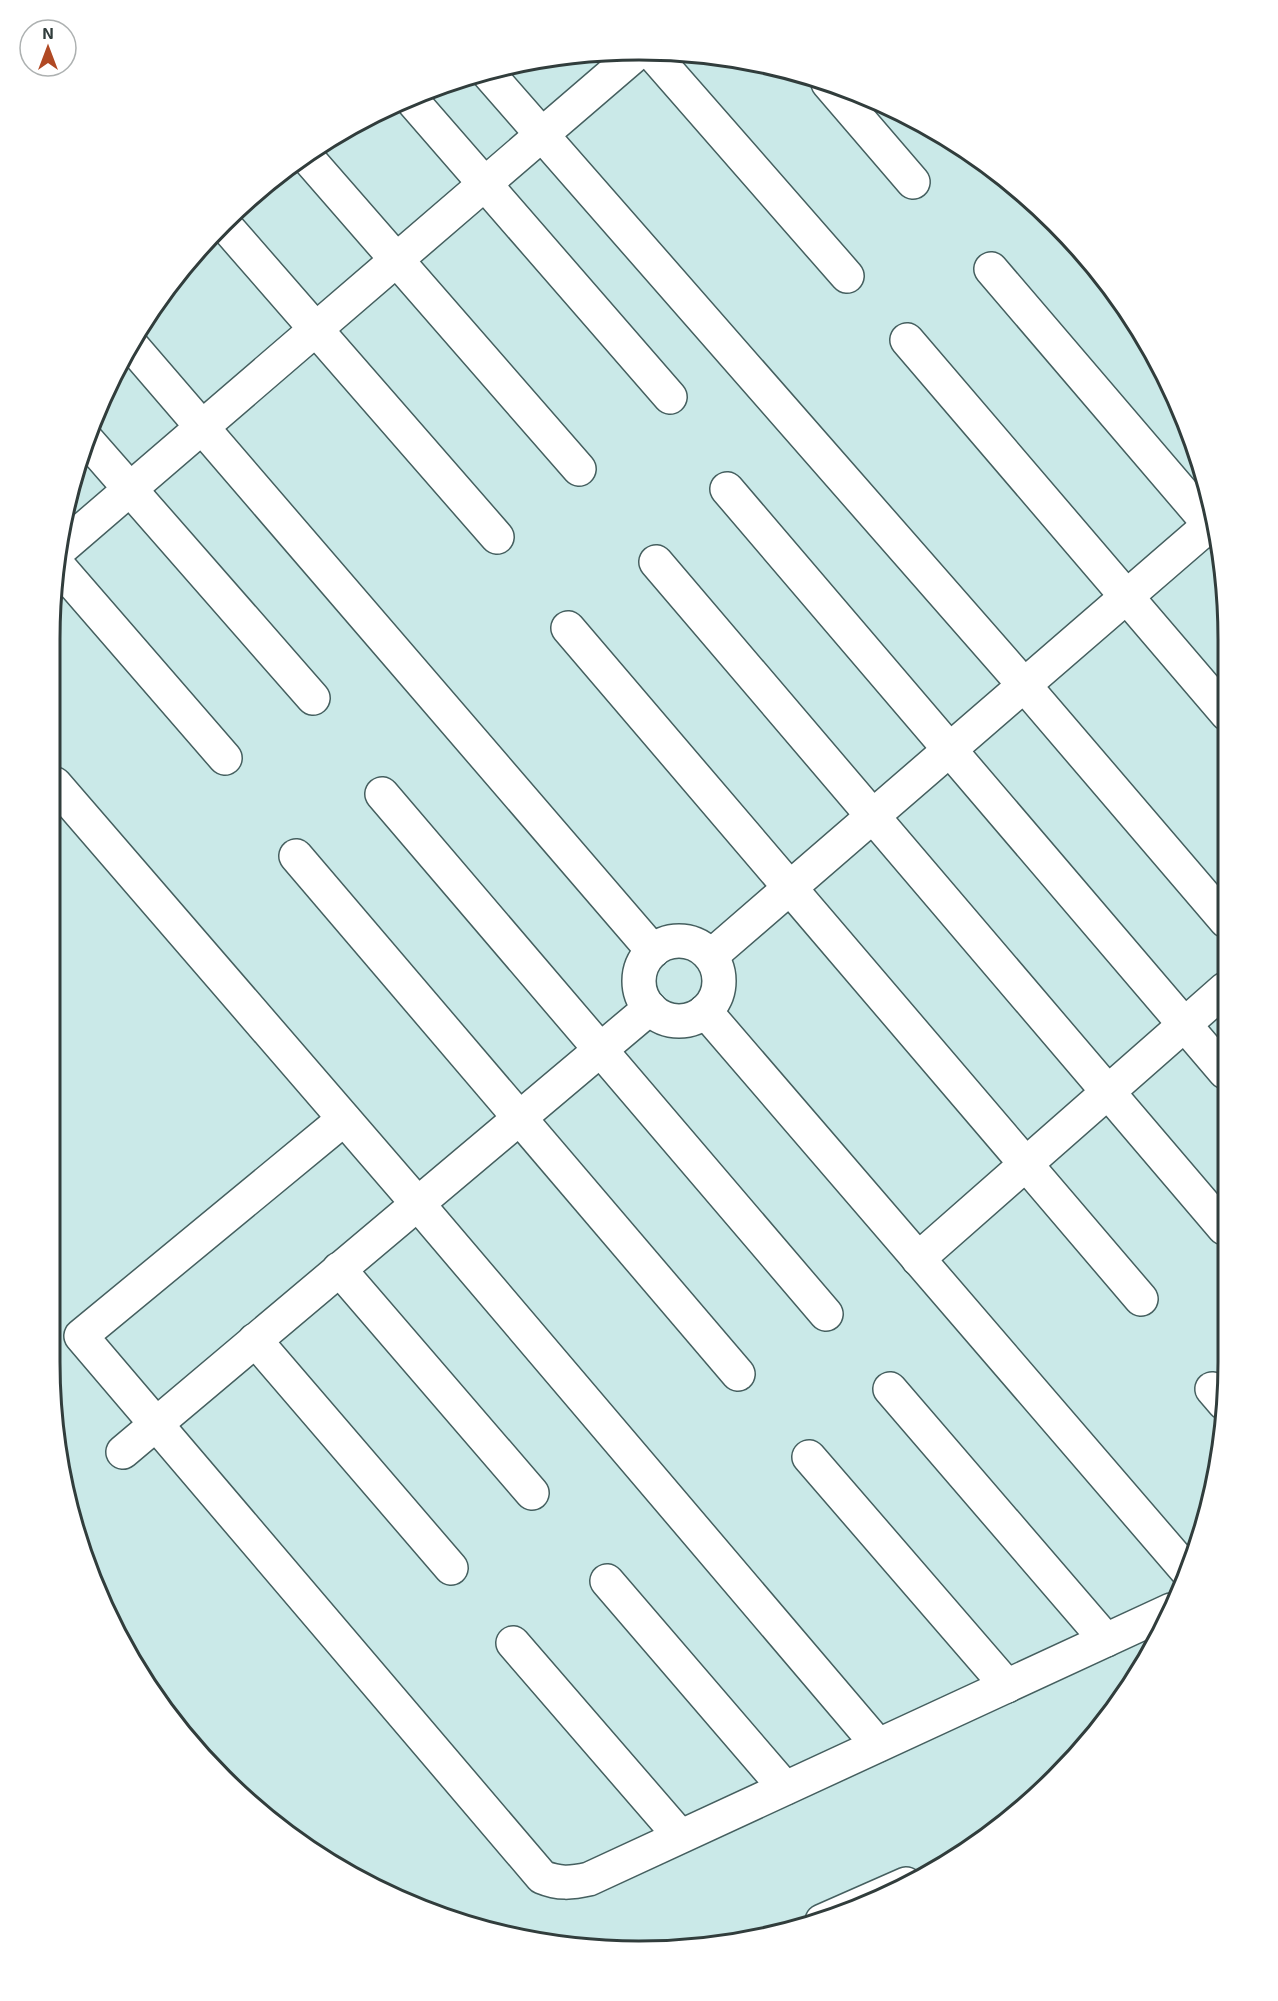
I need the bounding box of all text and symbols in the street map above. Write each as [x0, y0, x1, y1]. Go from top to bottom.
north arrow [18, 18, 78, 78]
text: N [42, 23, 54, 42]

